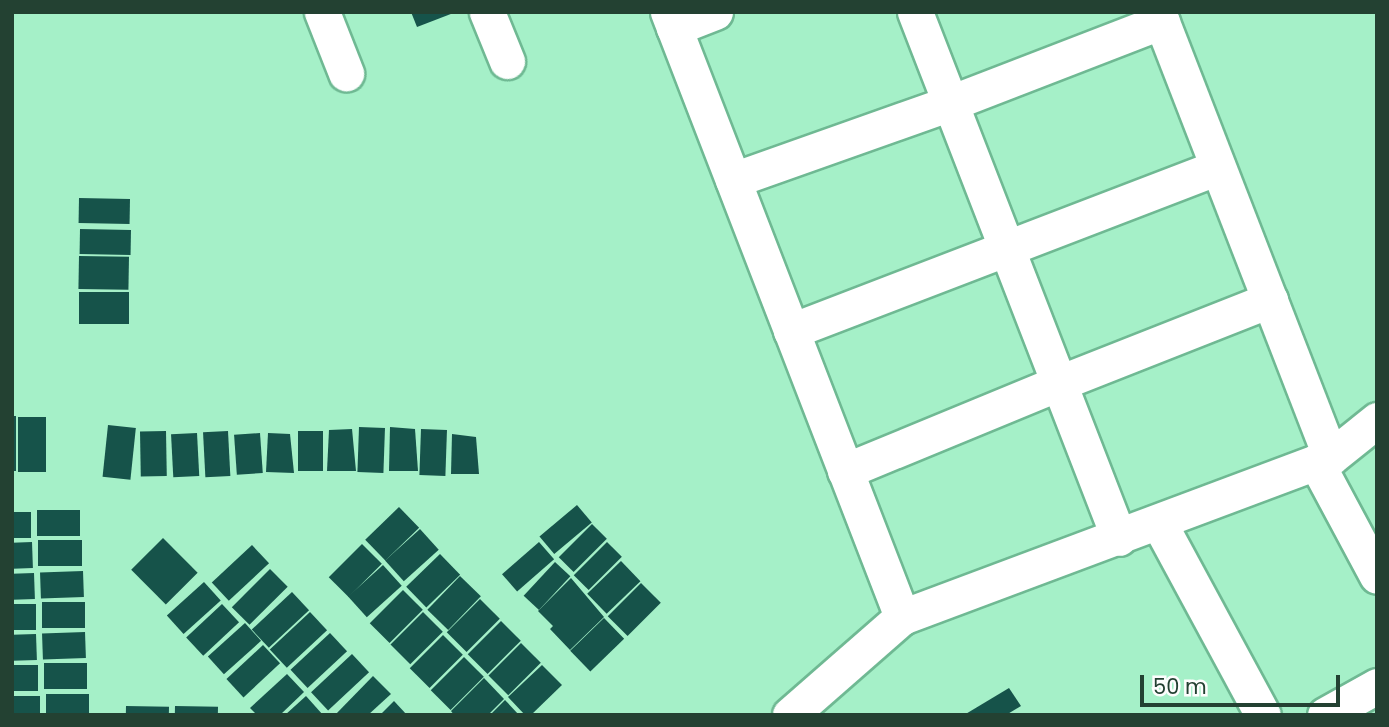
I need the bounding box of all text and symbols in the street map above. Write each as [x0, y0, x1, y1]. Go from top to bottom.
scale bar [1144, 660, 1344, 704]
text: 50 m [1153, 672, 1207, 701]

